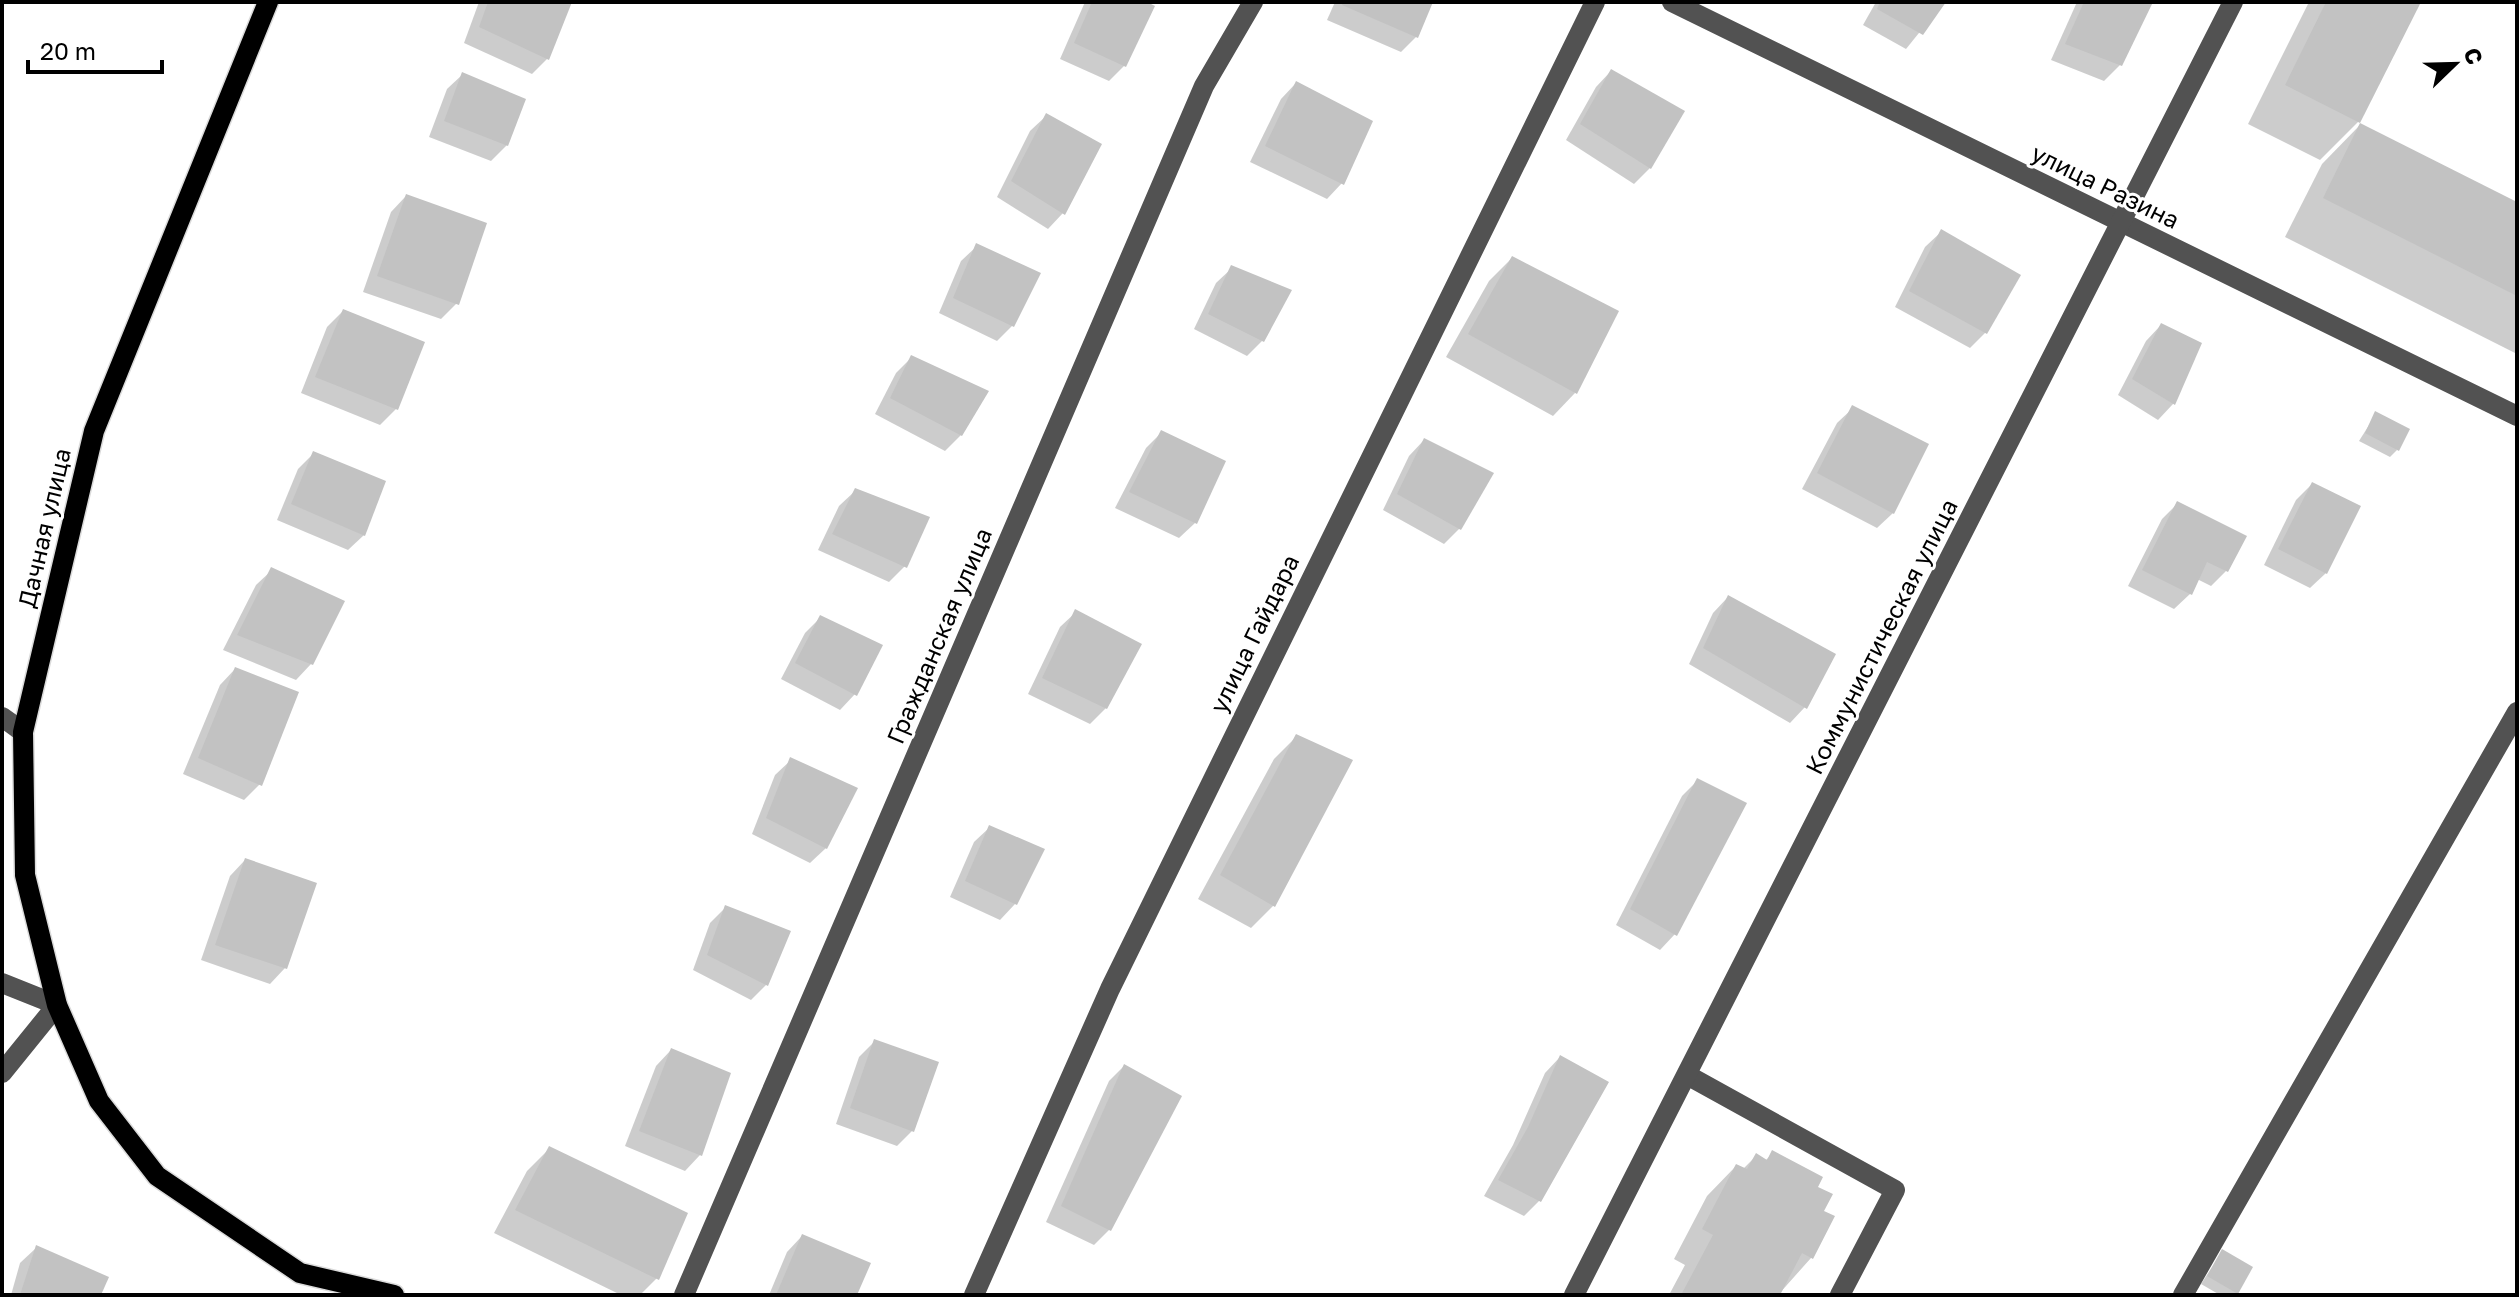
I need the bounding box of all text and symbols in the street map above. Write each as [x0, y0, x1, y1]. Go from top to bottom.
scale bar [28, 24, 162, 74]
north arrow [2415, 24, 2495, 104]
text: 20 m [40, 36, 96, 65]
text: С [2458, 44, 2489, 68]
street label: улица Разина [2027, 137, 2184, 234]
street label: Дачная улица [11, 445, 76, 610]
street label: Коммунистическая улица [1799, 494, 1963, 779]
street label: Гражданская улица [880, 523, 997, 748]
street label: улица Гайдара [1203, 550, 1304, 717]

